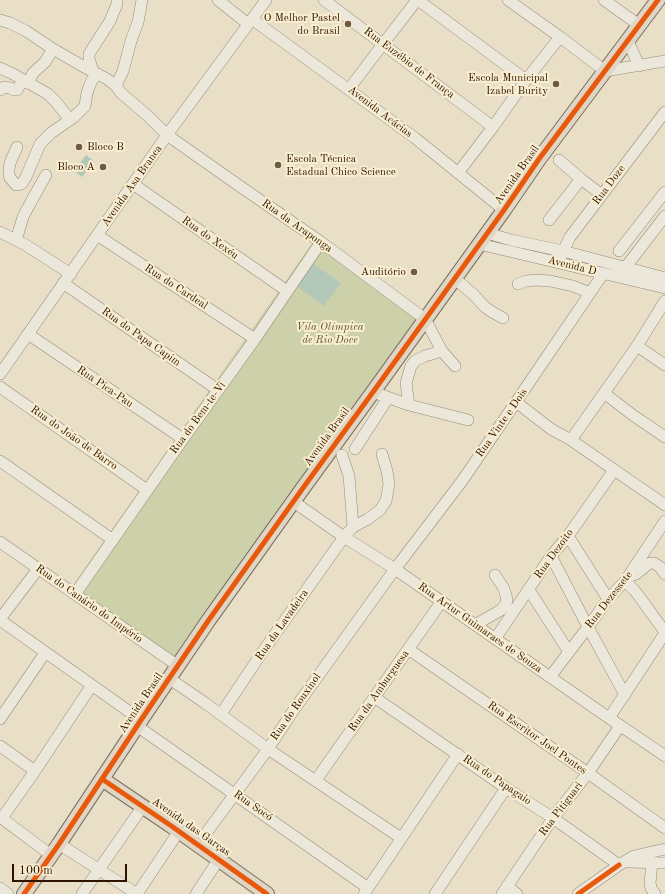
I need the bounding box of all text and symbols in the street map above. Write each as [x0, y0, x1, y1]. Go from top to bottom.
place label: O Melhor Pastel do Brasil [264, 11, 340, 37]
marker: O Melhor Pastel do Brasil [343, 19, 353, 29]
street label: Rua Euzébio de França [361, 25, 457, 101]
place label: Escola Municipal Izabel Burity [468, 71, 548, 97]
marker: Escola Municipal Izabel Burity [551, 79, 561, 89]
street label: Avenida Acácias [345, 83, 415, 141]
place label: Bloco B [87, 140, 124, 154]
marker: Bloco B [74, 142, 84, 152]
street label: Avenida Asa Branca [99, 143, 165, 229]
street label: Avenida Brasil [492, 143, 542, 207]
place label: Escola Técnica Estadual Chico Science [286, 152, 396, 178]
place label: Bloco A [57, 160, 95, 174]
marker: Escola Técnica Estadual Chico Science [273, 160, 283, 170]
marker: Bloco A [98, 162, 108, 172]
street label: Rua Doze [590, 163, 628, 207]
street label: Rua da Araponga [259, 197, 335, 255]
street label: Rua do Xexéu [179, 214, 241, 262]
street label: Avenida D [546, 254, 598, 278]
street label: Rua do Cardeal [142, 262, 210, 312]
place label: Auditório [361, 265, 406, 279]
marker: Auditório [409, 267, 419, 277]
street label: Rua do Papa Capim [99, 305, 183, 369]
park label: Vila Olímpica de Rio Doce [296, 320, 364, 346]
street label: Rua Pica-Pau [74, 363, 136, 411]
street label: Rua do Bem-te-Vi [167, 379, 229, 457]
street label: Rua Vinte e Dois [473, 386, 531, 460]
street label: Rua do João de Barro [28, 403, 120, 473]
street label: Avenida Brasil [301, 405, 353, 469]
street label: Rua Dezoito [531, 526, 577, 582]
street label: Rua do Canário do Império [33, 562, 145, 646]
street label: Rua Dezessete [582, 569, 636, 631]
street label: Rua Artur Guimaraes de Souza [415, 580, 545, 676]
street label: Rua da Lavadeira [253, 587, 311, 663]
street label: Rua da Amburguesa [346, 648, 412, 734]
street label: Avenida Brasil [116, 671, 166, 735]
street label: Rua do Rouxinol [268, 671, 324, 743]
street label: Rua Escritor Joel Pontes [485, 699, 589, 777]
street label: Rua do Papagaio [460, 752, 534, 808]
street label: Rua Pitiguari [536, 779, 586, 839]
street label: Rua Socó [231, 788, 275, 824]
street label: Avenida das Garças [149, 795, 233, 859]
scale bar [14, 856, 129, 882]
text: 100 m [19, 865, 53, 877]

